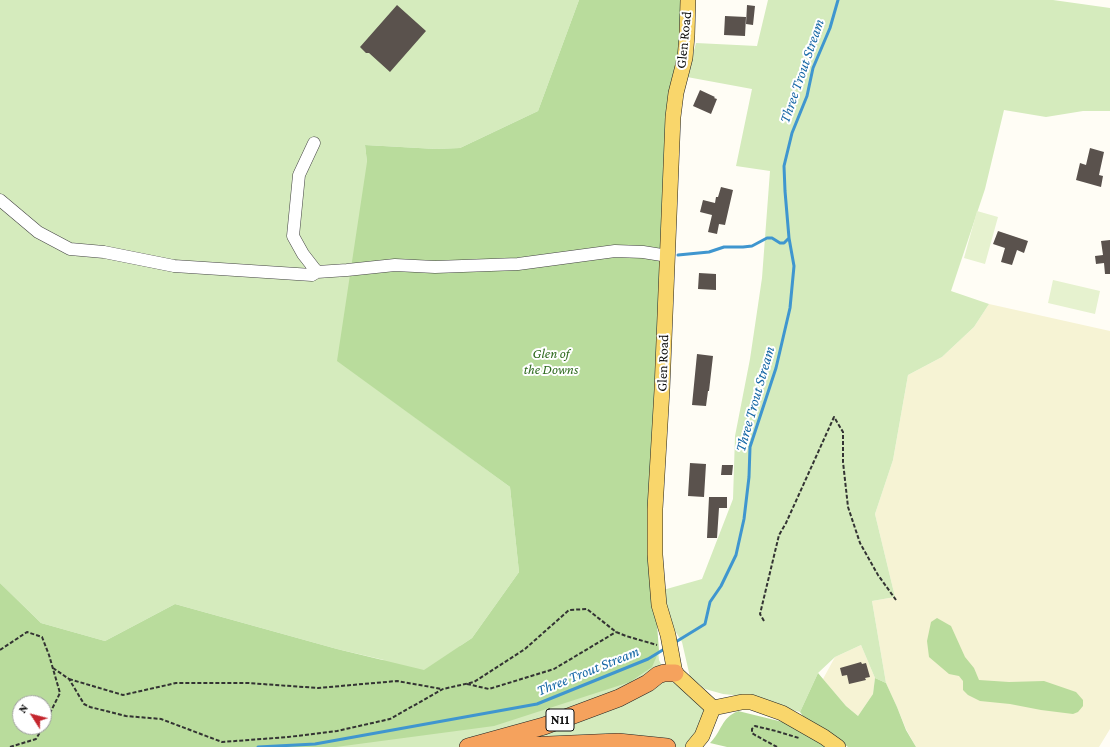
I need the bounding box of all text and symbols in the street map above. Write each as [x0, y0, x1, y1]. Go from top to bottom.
street label: Glen Road [673, 11, 695, 69]
water label: Three Trout Stream [776, 17, 828, 125]
street label: Glen Road [654, 334, 672, 392]
water label: Three Trout Stream [731, 344, 779, 454]
park label: Glen of the Downs [524, 346, 578, 378]
water label: Three Trout Stream [534, 642, 642, 700]
north arrow [12, 695, 52, 735]
text: N [16, 702, 30, 715]
road number: N11 [546, 709, 574, 731]

